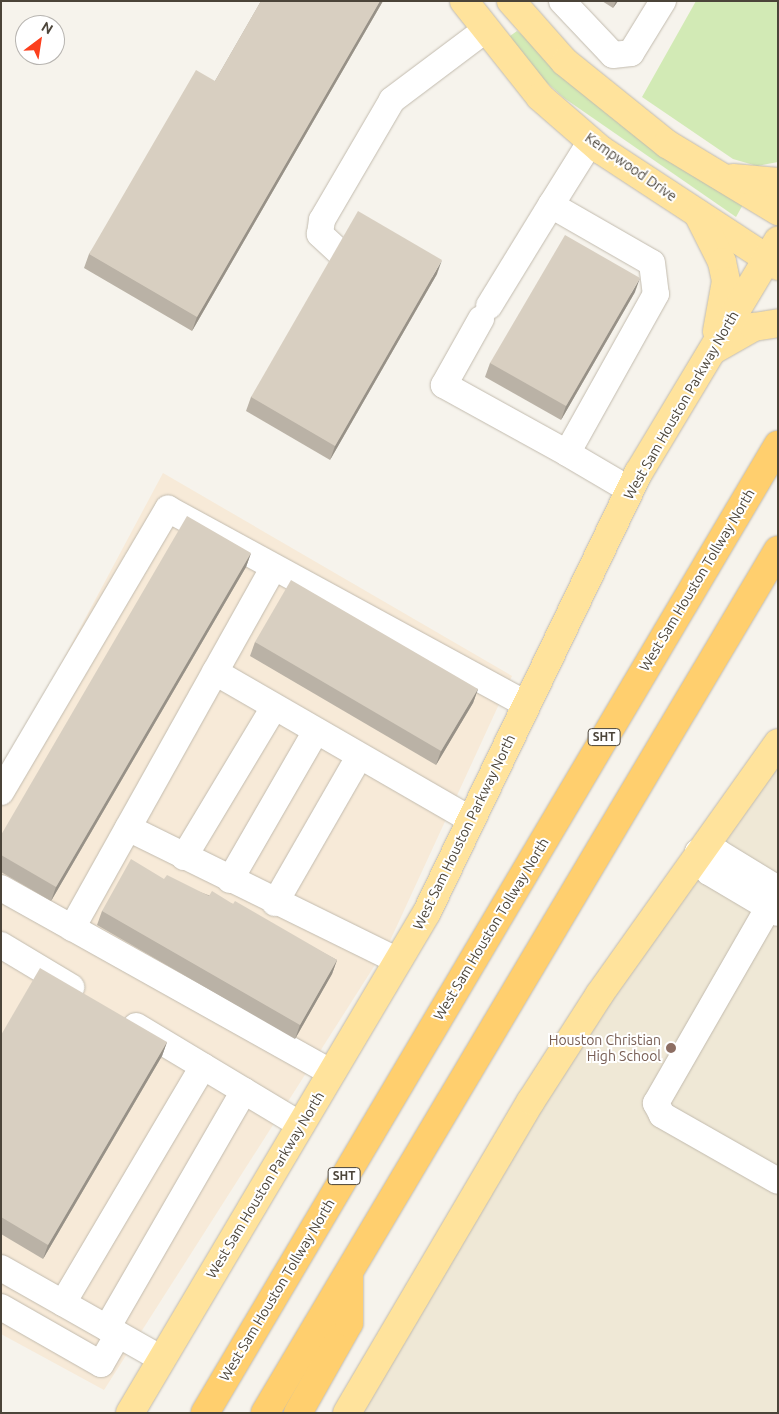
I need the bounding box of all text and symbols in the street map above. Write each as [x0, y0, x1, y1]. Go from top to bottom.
north arrow [15, 15, 65, 65]
text: N [39, 18, 56, 38]
street label: Kempwood Drive [582, 129, 680, 205]
street label: West Sam Houston Parkway North [620, 308, 742, 502]
street label: West Sam Houston Tollway North [636, 486, 758, 674]
road number: SHT [586, 728, 622, 746]
street label: West Sam Houston Parkway North [409, 732, 519, 932]
street label: West Sam Houston Tollway North [430, 835, 552, 1023]
place label: Houston Christian High School [549, 1032, 661, 1064]
marker: Houston Christian High School [665, 1042, 677, 1054]
street label: West Sam Houston Parkway North [202, 1089, 328, 1281]
road number: SHT [326, 1166, 362, 1186]
street label: West Sam Houston Tollway North [216, 1196, 338, 1384]

